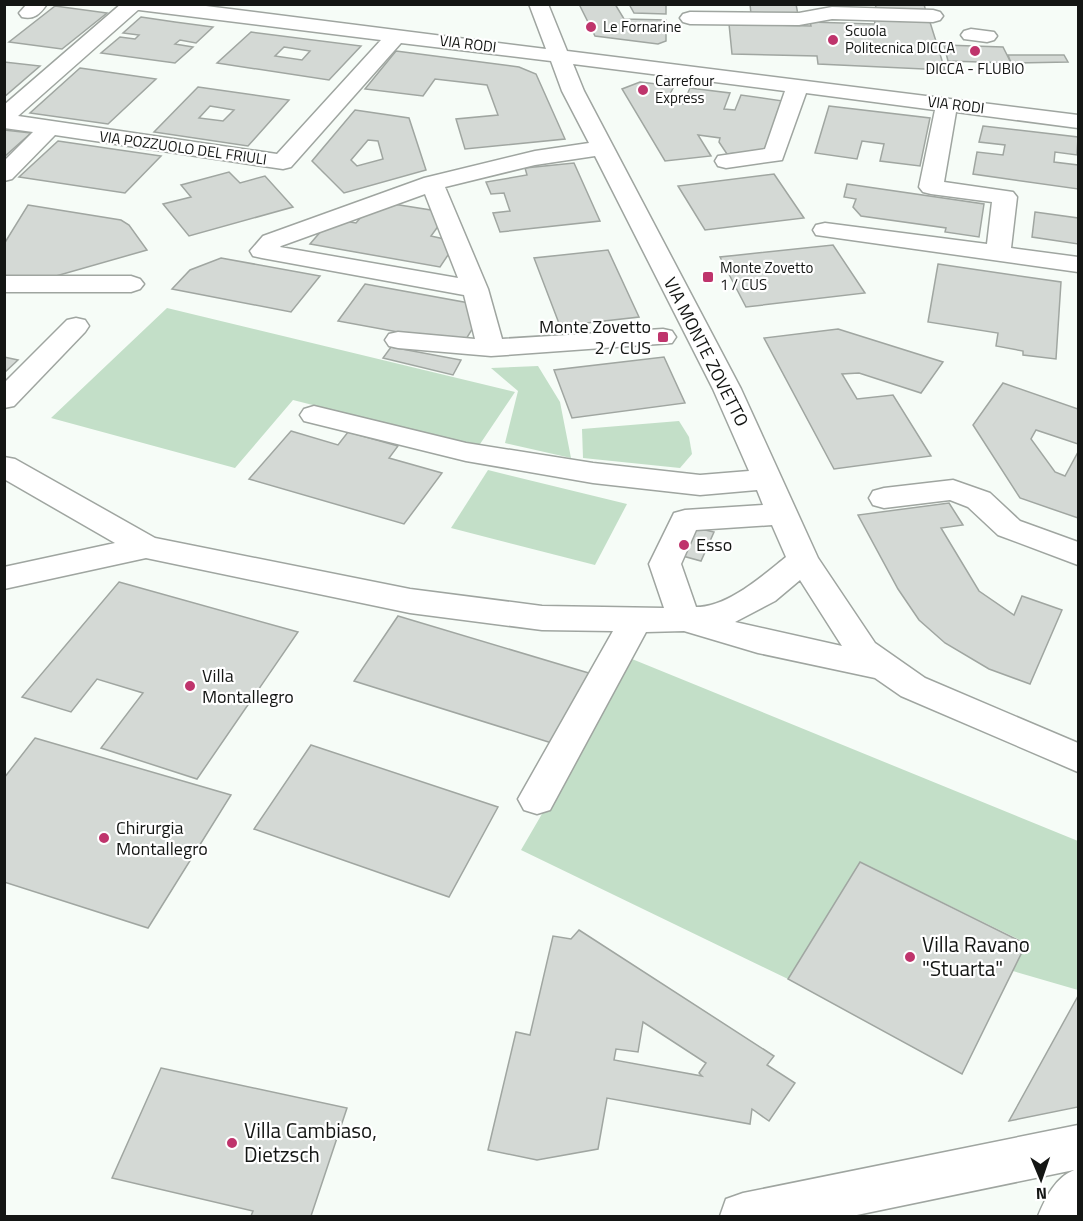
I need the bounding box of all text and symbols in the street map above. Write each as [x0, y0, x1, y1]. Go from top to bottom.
place label: Le Fornarine [603, 15, 681, 38]
place label: Scuola Politecnica DICCA [845, 19, 955, 59]
marker: Le Fornarine [584, 20, 598, 34]
street label: VIA RODI [438, 29, 498, 58]
marker: Scuola Politecnica DICCA [826, 33, 840, 47]
marker: DICCA - FLUBIO [968, 44, 982, 58]
place label: DICCA - FLUBIO [925, 57, 1025, 80]
place label: Carrefour Express [655, 69, 714, 109]
marker: Carrefour Express [636, 83, 650, 97]
street label: VIA RODI [926, 90, 986, 119]
street label: VIA POZZUOLO DEL FRIULI [98, 124, 268, 171]
place label: Monte Zovetto 1 / CUS [720, 256, 813, 296]
marker: Monte Zovetto 1 / CUS [701, 270, 715, 284]
street label: VIA MONTE ZOVETTO [657, 272, 756, 431]
place label: Monte Zovetto 2 / CUS [539, 313, 651, 361]
marker: Monte Zovetto 2 / CUS [656, 330, 670, 344]
place label: Esso [696, 531, 732, 558]
marker: Esso [677, 538, 691, 552]
place label: Villa Montallegro [202, 662, 294, 710]
marker: Villa Montallegro [183, 679, 197, 693]
place label: Chirurgia Montallegro [116, 814, 208, 862]
marker: Chirurgia Montallegro [97, 831, 111, 845]
place label: Villa Ravano "Stuarta" [922, 928, 1030, 984]
marker: Villa Ravano "Stuarta" [903, 950, 917, 964]
place label: Villa Cambiaso, Dietzsch [244, 1114, 377, 1170]
marker: Villa Cambiaso, Dietzsch [225, 1136, 239, 1150]
north arrow [1011, 1149, 1071, 1209]
text: N [1036, 1182, 1047, 1206]

